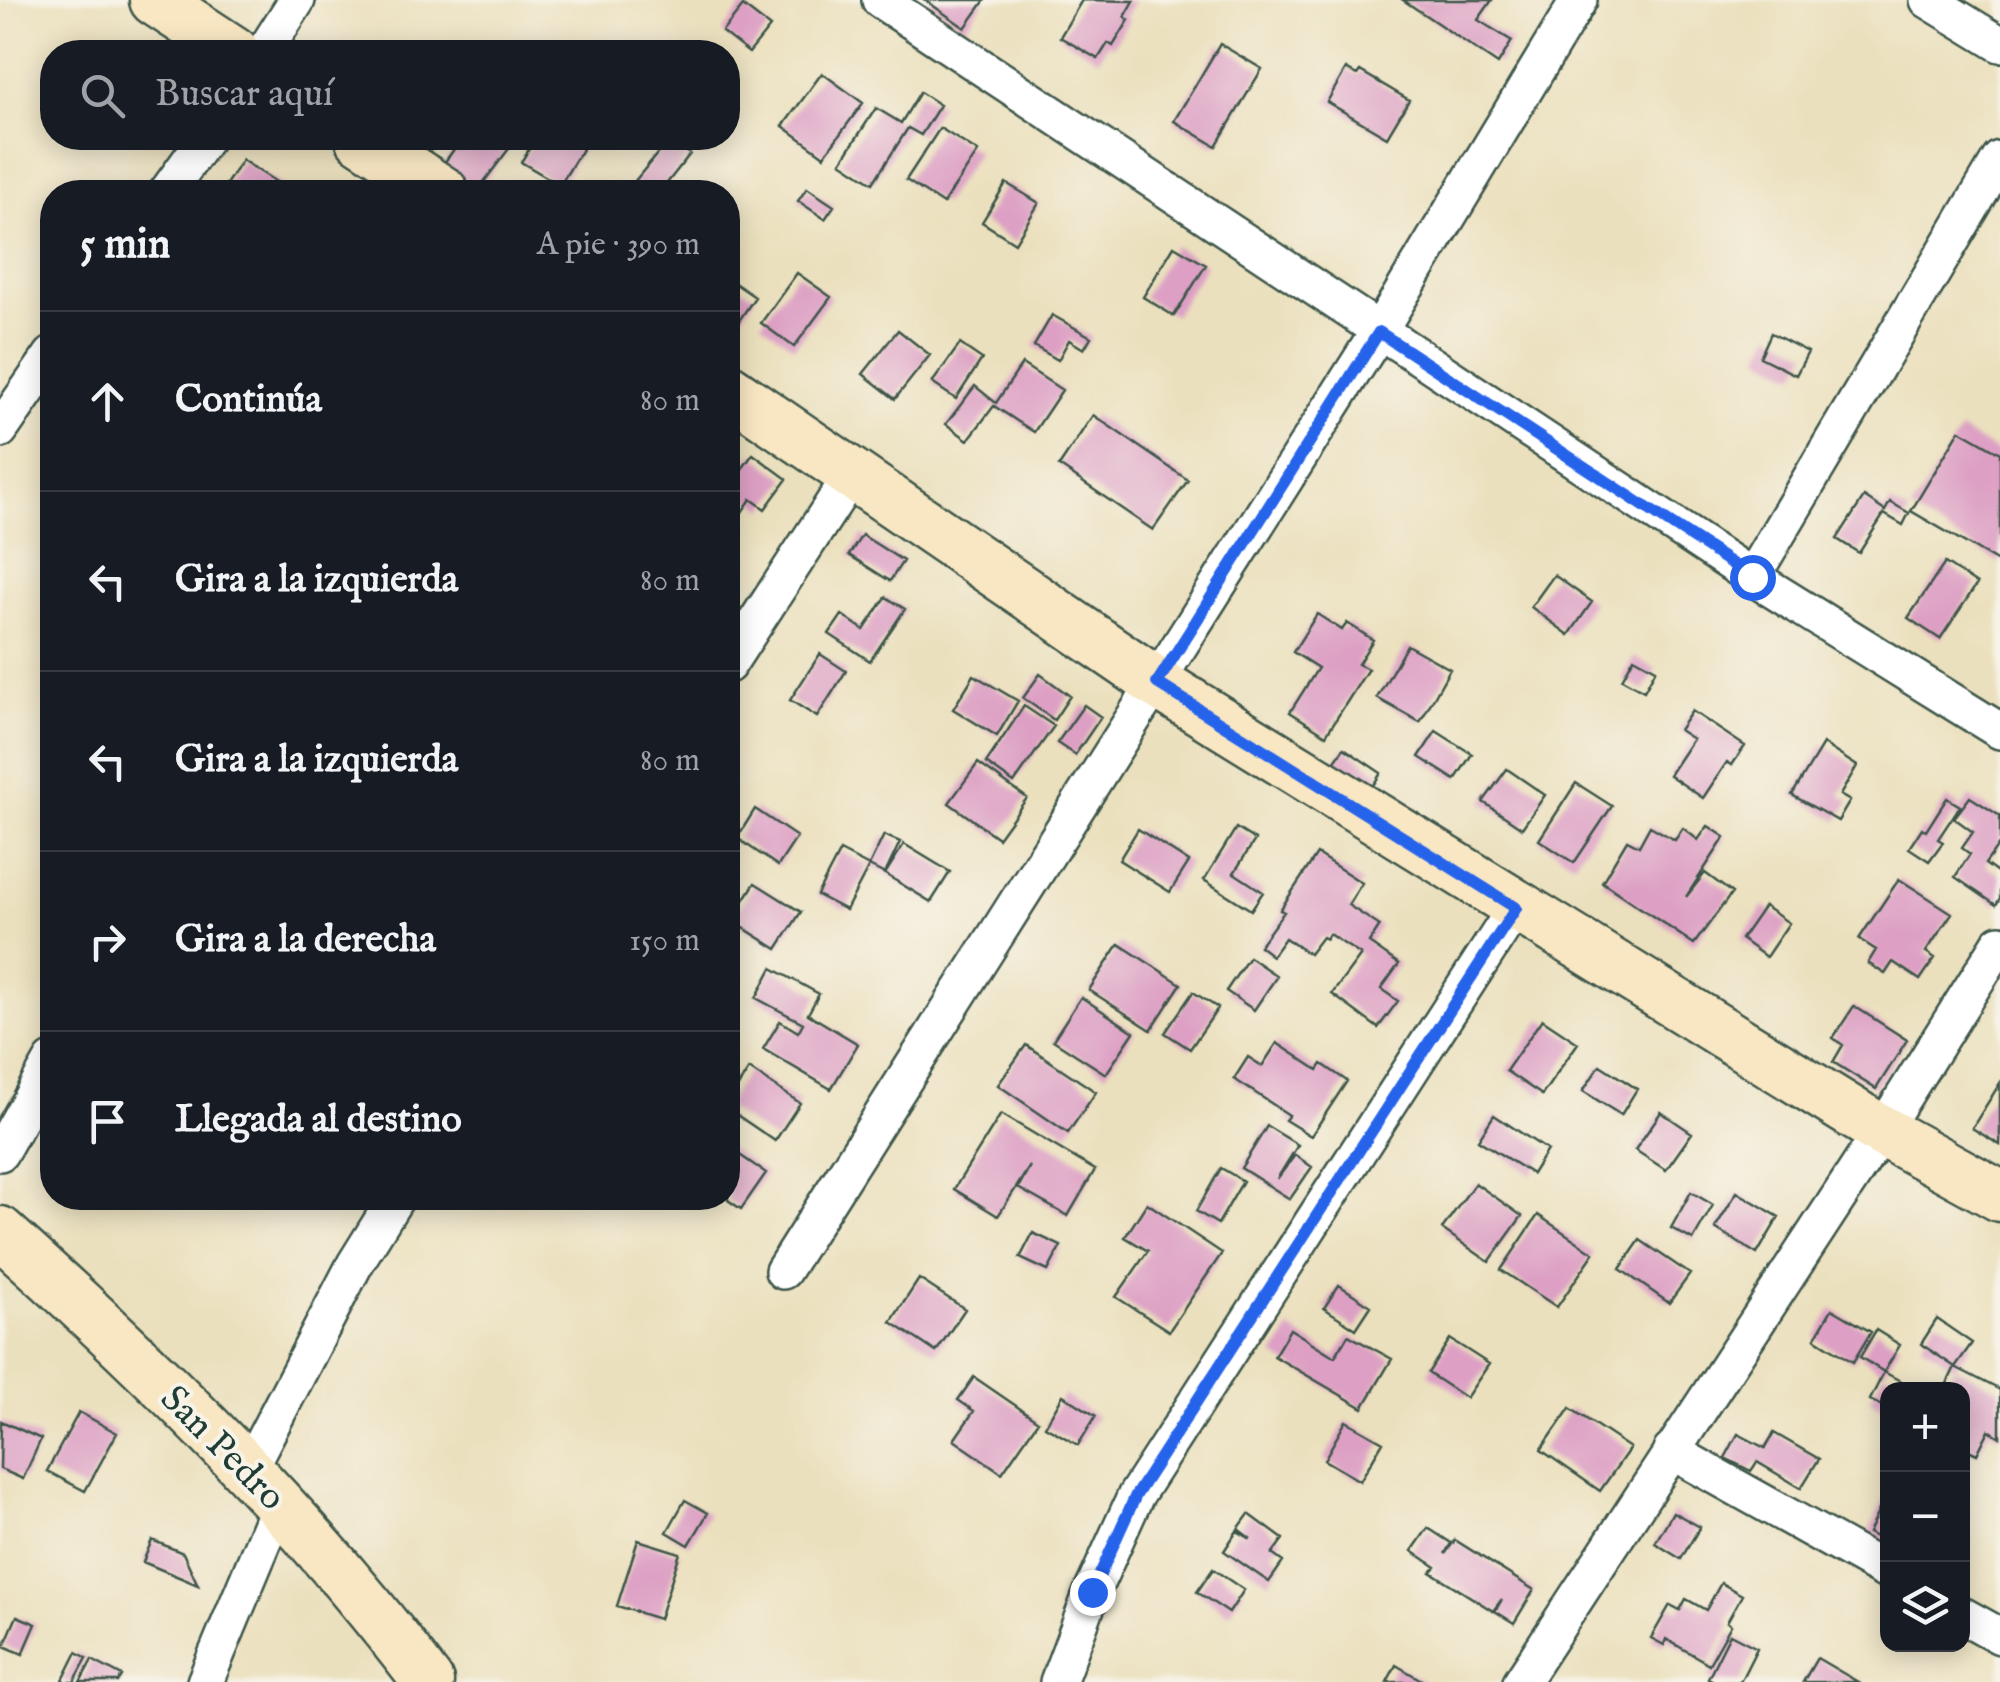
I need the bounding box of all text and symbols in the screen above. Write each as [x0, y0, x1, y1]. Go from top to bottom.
search box [40, 40, 740, 150]
icon: search [75, 68, 130, 123]
text: Buscar aquí [155, 71, 333, 119]
text: 5 min [80, 219, 170, 272]
text: A pie · 390 m [537, 225, 700, 266]
icon: ahead [80, 374, 135, 429]
text: Continúa [175, 377, 322, 425]
text: 80 m [640, 381, 700, 422]
icon: left [80, 554, 135, 609]
route start [1730, 555, 1776, 601]
text: Gira a la izquierda [175, 557, 458, 605]
text: 80 m [640, 561, 700, 602]
icon: left [80, 734, 135, 789]
text: Gira a la izquierda [175, 737, 458, 785]
text: 80 m [640, 741, 700, 782]
icon: right [80, 914, 135, 969]
text: Gira a la derecha [175, 917, 436, 965]
text: 150 m [629, 921, 700, 962]
icon: arrive [80, 1094, 135, 1149]
text: Llegada al destino [175, 1097, 462, 1145]
street label: San Pedro [149, 1376, 295, 1522]
map controls [1880, 1382, 1970, 1652]
button: + [1880, 1382, 1970, 1472]
button: − [1880, 1472, 1970, 1562]
button: layers [1880, 1562, 1970, 1652]
route end [1070, 1570, 1116, 1616]

